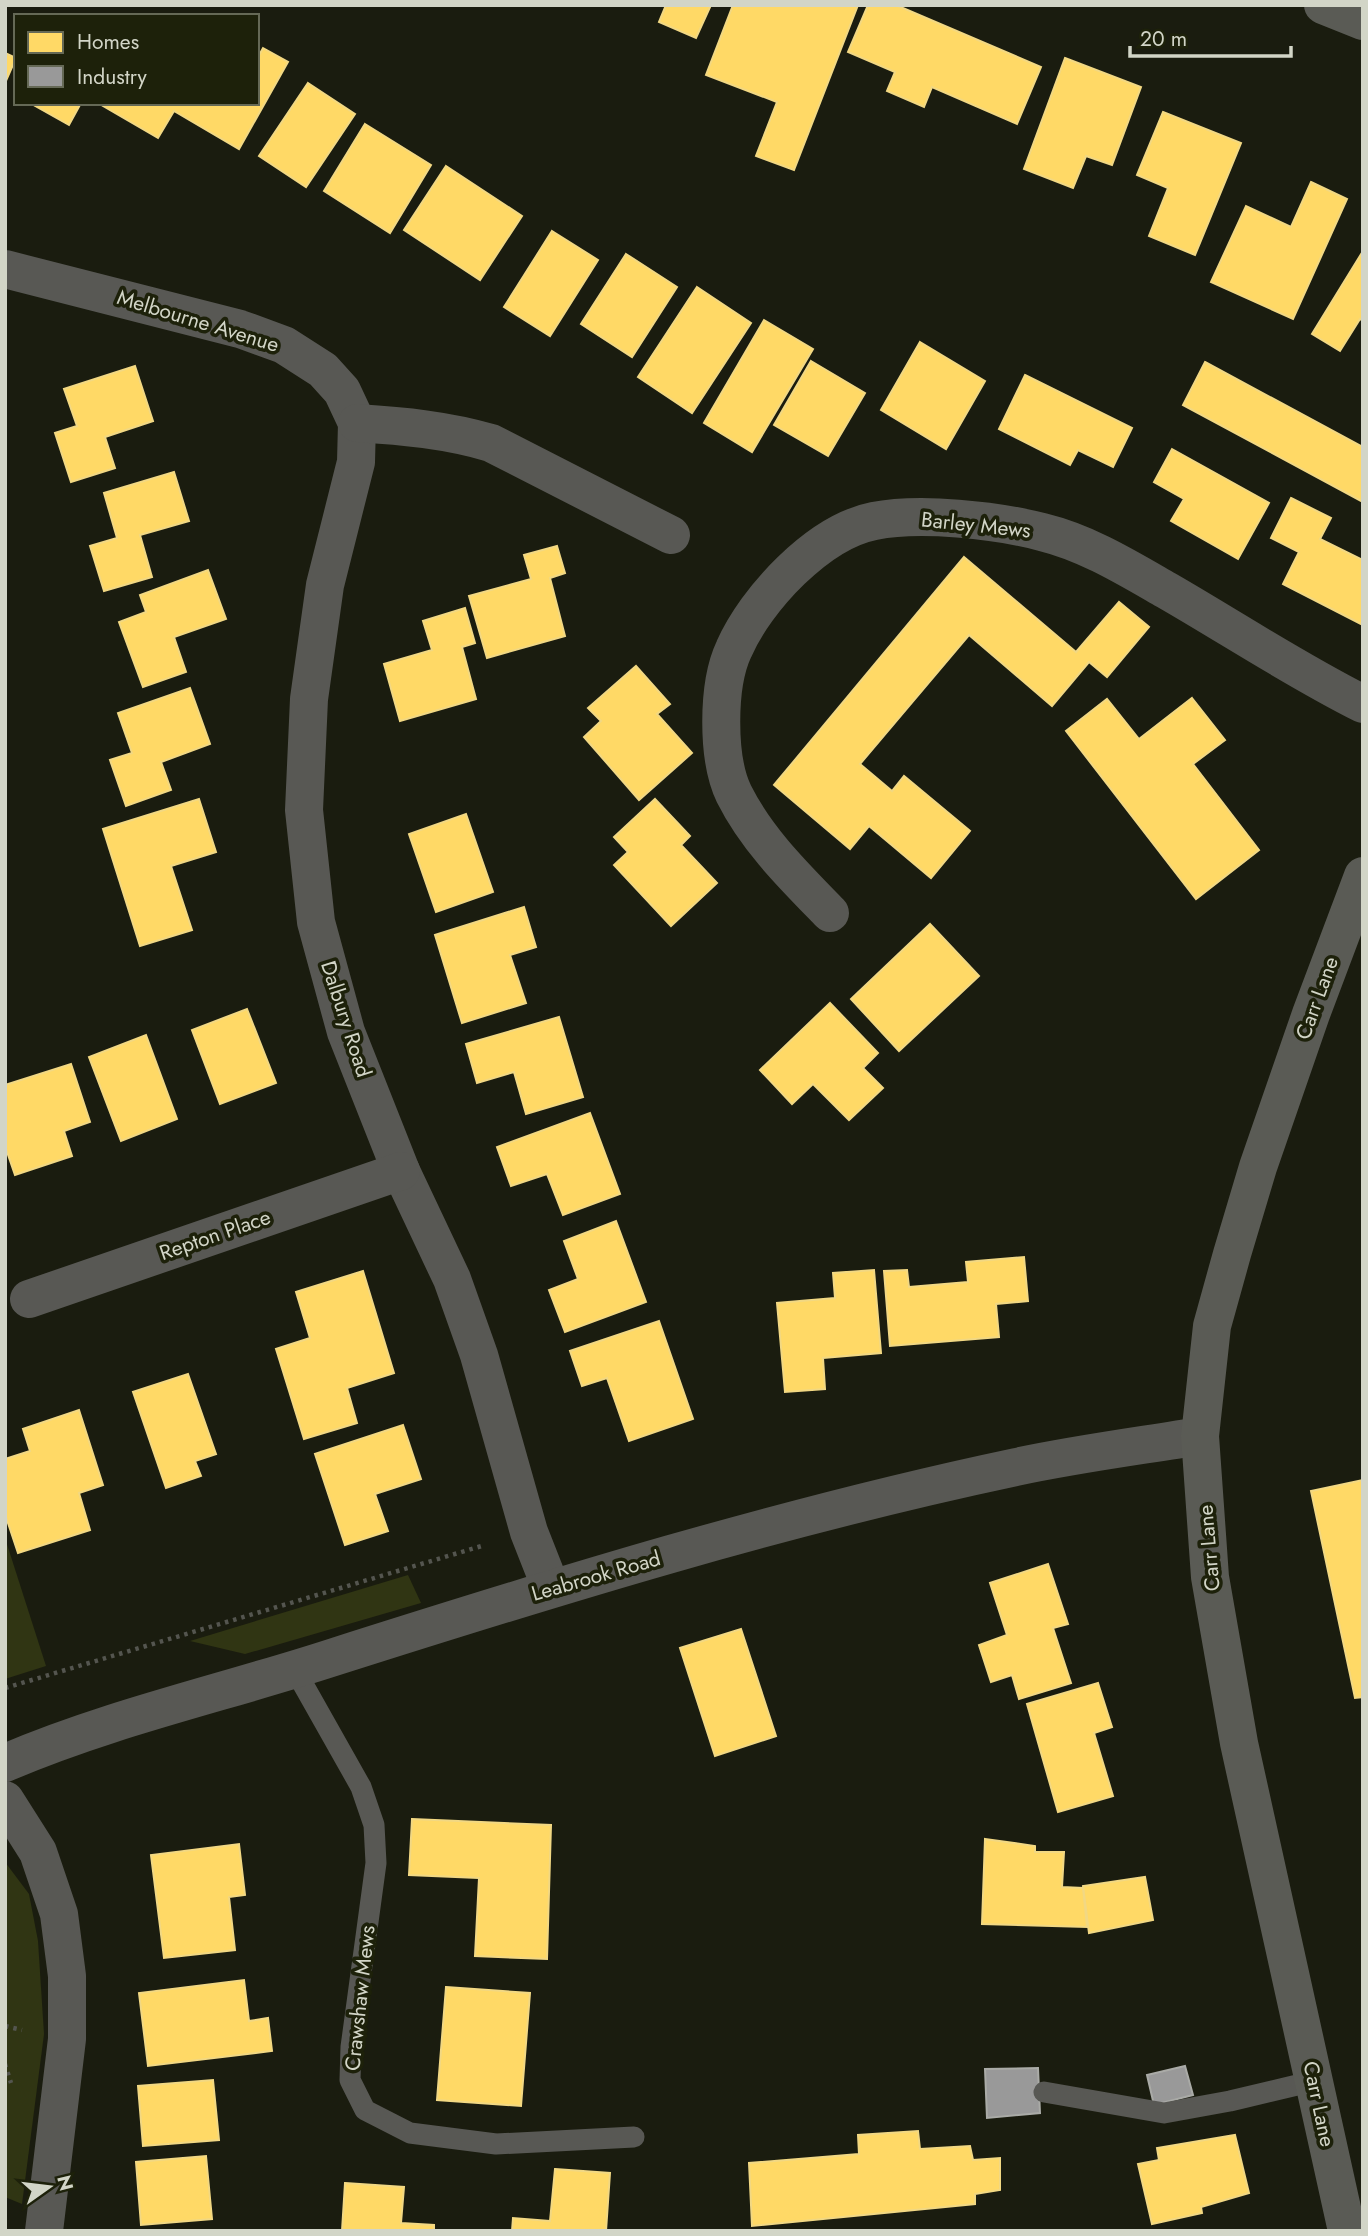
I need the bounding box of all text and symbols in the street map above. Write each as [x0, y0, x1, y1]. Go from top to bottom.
legend [14, 14, 259, 105]
scale bar [1130, 14, 1291, 58]
text: 20 m [1140, 24, 1187, 54]
text: Homes [77, 27, 139, 57]
text: Industry [77, 62, 148, 92]
street label: Melbourne Avenue [113, 282, 283, 360]
street label: Barley Mews [920, 504, 1032, 546]
street label: Carr Lane [1288, 952, 1346, 1044]
street label: Dalbury Road [313, 957, 379, 1081]
street label: Repton Place [155, 1202, 275, 1268]
street label: Carr Lane [1190, 1503, 1228, 1592]
street label: Leabrook Road [528, 1543, 664, 1609]
street label: Crawshaw Mews [337, 1924, 383, 2072]
street label: Carr Lane [1295, 2059, 1343, 2150]
north arrow [14, 2152, 84, 2222]
text: N [50, 2172, 80, 2194]

